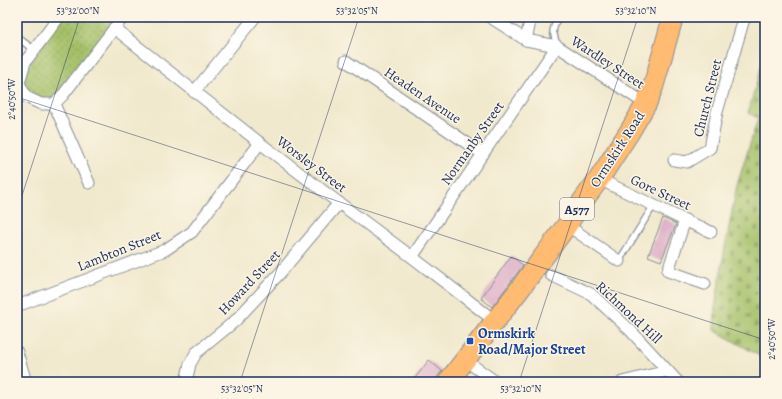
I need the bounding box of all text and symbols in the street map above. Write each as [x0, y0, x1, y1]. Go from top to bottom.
text: 53°32'00"N [57, 4, 99, 17]
text: 53°32'05"N [336, 4, 378, 17]
text: 53°32'10"N [615, 4, 657, 17]
street label: Wardley Street [566, 31, 649, 94]
street label: Church Street [689, 57, 726, 139]
street label: Headen Avenue [381, 63, 465, 128]
text: 2°40'50"W [5, 78, 18, 120]
street label: Normanby Street [436, 97, 509, 189]
street label: Ormskirk Road [586, 107, 649, 191]
street label: Worsley Street [272, 131, 351, 197]
street label: Gore Street [627, 170, 694, 215]
road number: A577 [560, 198, 594, 220]
street label: Lambton Street [74, 225, 164, 276]
street label: Howard Street [214, 245, 285, 319]
street label: Richmond Hill [592, 277, 666, 348]
text: 2°40'50"W [765, 318, 778, 360]
place label: Ormskirk Road/Major Street [478, 324, 586, 359]
marker: Ormskirk Road/Major Street [465, 336, 475, 346]
text: 53°32'05"N [221, 382, 263, 395]
text: 53°32'10"N [500, 382, 542, 395]

